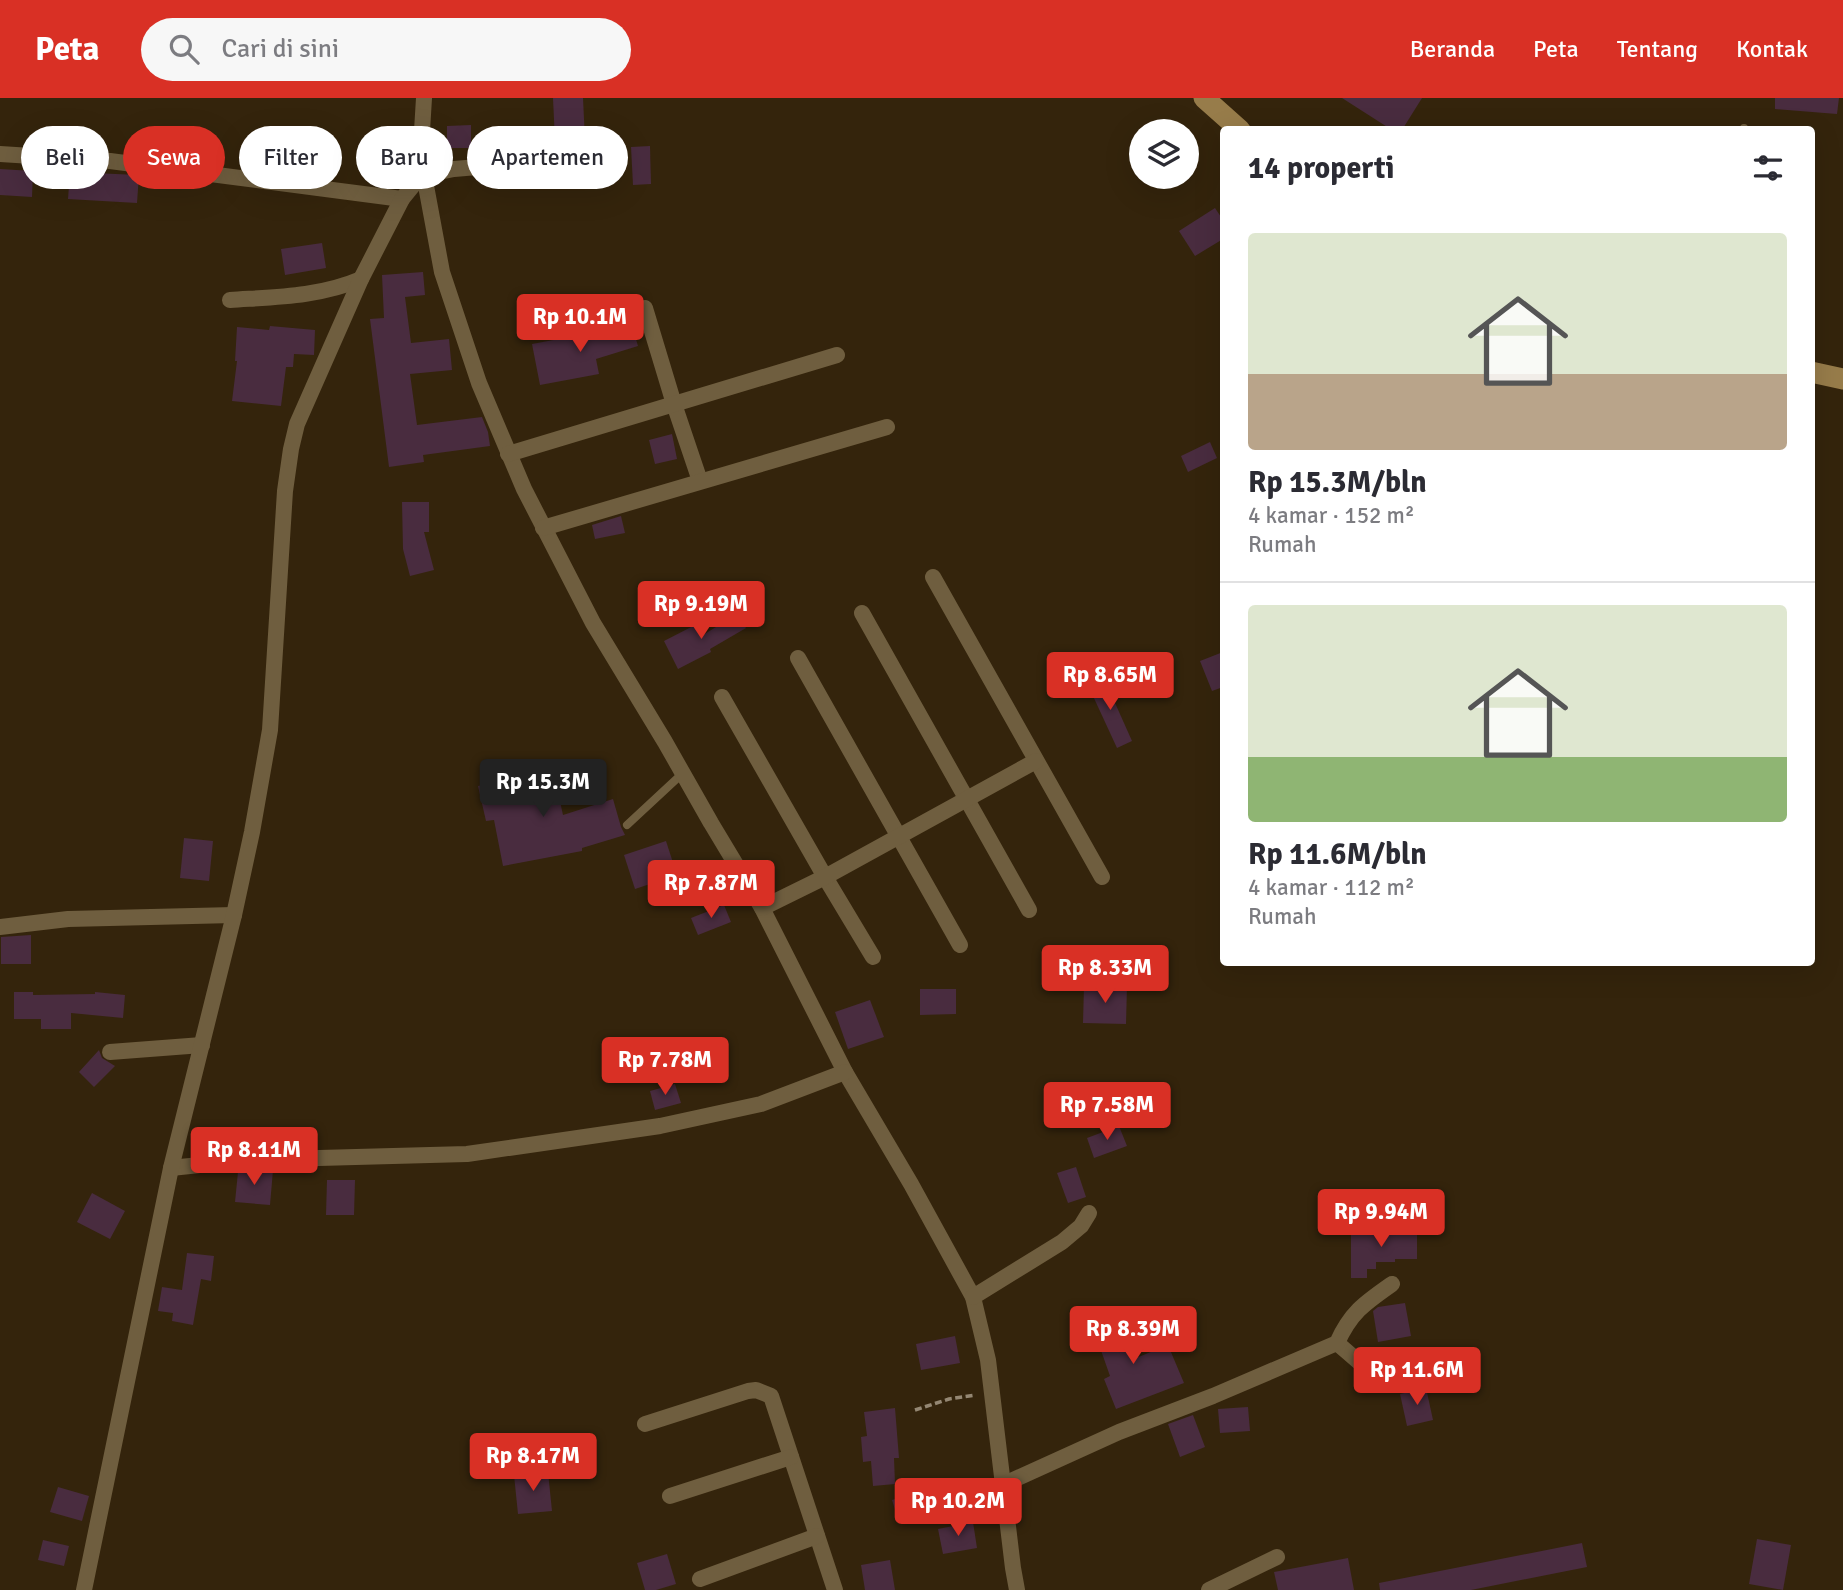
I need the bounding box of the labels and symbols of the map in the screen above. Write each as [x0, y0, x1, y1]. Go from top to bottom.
pin: Rp 10.1M [508, 294, 652, 354]
pin: Rp 9.19M [629, 582, 773, 641]
pin: Rp 8.65M [1038, 652, 1182, 712]
pin: Rp 15.3M [471, 760, 615, 819]
pin: Rp 7.87M [639, 860, 783, 920]
pin: Rp 8.33M [1033, 946, 1177, 1005]
pin: Rp 7.78M [593, 1038, 737, 1097]
pin: Rp 7.58M [1035, 1082, 1179, 1142]
pin: Rp 8.11M [182, 1128, 326, 1187]
pin: Rp 9.94M [1309, 1190, 1453, 1249]
pin: Rp 8.39M [1061, 1306, 1205, 1366]
pin: Rp 11.6M [1345, 1348, 1489, 1407]
pin: Rp 8.17M [461, 1434, 605, 1493]
pin: Rp 10.2M [886, 1478, 1030, 1538]

